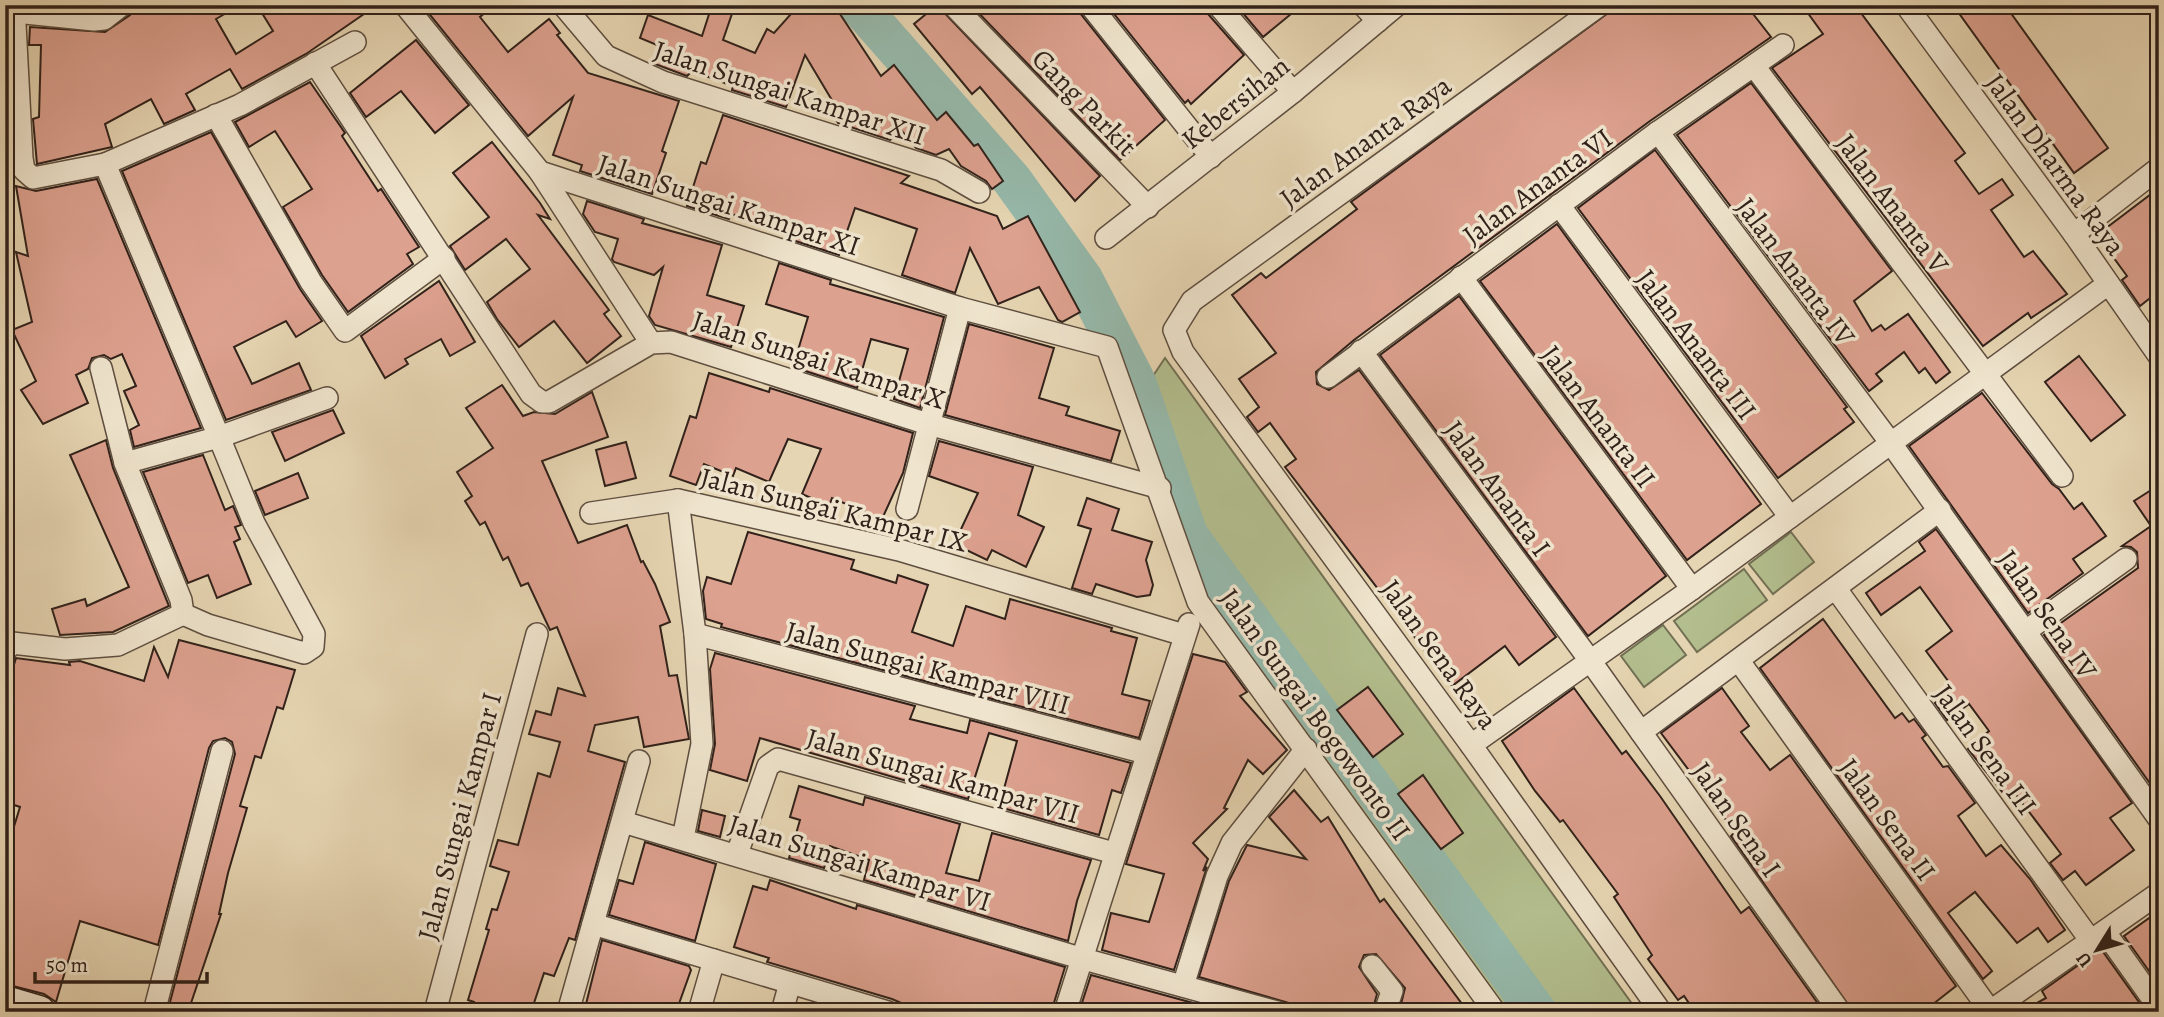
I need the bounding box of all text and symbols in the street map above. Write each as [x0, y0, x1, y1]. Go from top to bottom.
street label: Jalan Sungai Kampar XII [649, 31, 931, 155]
street label: Gang Parkit [1023, 41, 1145, 165]
street label: Kebersihan [1173, 47, 1298, 158]
street label: Jalan Dharma Raya [1976, 66, 2134, 263]
street label: Jalan Ananta Raya [1272, 67, 1459, 217]
street label: Jalan Ananta VI [1455, 120, 1620, 254]
street label: Jalan Ananta V [1827, 126, 1958, 282]
street label: Jalan Sungai Kampar XI [593, 145, 865, 265]
street label: Jalan Ananta IV [1727, 190, 1864, 354]
street label: Jalan Ananta III [1627, 261, 1765, 428]
street label: Jalan Sungai Kampar X [687, 301, 951, 419]
street label: Jalan Ananta II [1532, 337, 1664, 496]
street label: Jalan Ananta I [1435, 413, 1559, 564]
street label: Jalan Sungai Kampar IX [696, 458, 972, 562]
street label: Jalan Sena IV [1989, 542, 2106, 688]
street label: Jalan Sena Raya [1372, 572, 1507, 737]
street label: Jalan Sungai Bogowonto II [1211, 581, 1420, 848]
street label: Jalan Sungai Kampar VIII [781, 612, 1074, 724]
street label: Jalan Sena III [1925, 676, 2046, 823]
street label: Jalan Sungai Kampar I [409, 688, 511, 945]
street label: Jalan Sungai Kampar VII [802, 719, 1084, 833]
street label: Jalan Sena II [1830, 751, 1945, 889]
street label: Jalan Sena I [1682, 754, 1790, 885]
street label: Jalan Sungai Kampar VI [724, 805, 996, 921]
north arrow [2062, 916, 2132, 986]
scale bar [35, 940, 206, 984]
text: U [2070, 946, 2098, 972]
text: 50 m [46, 951, 88, 979]

